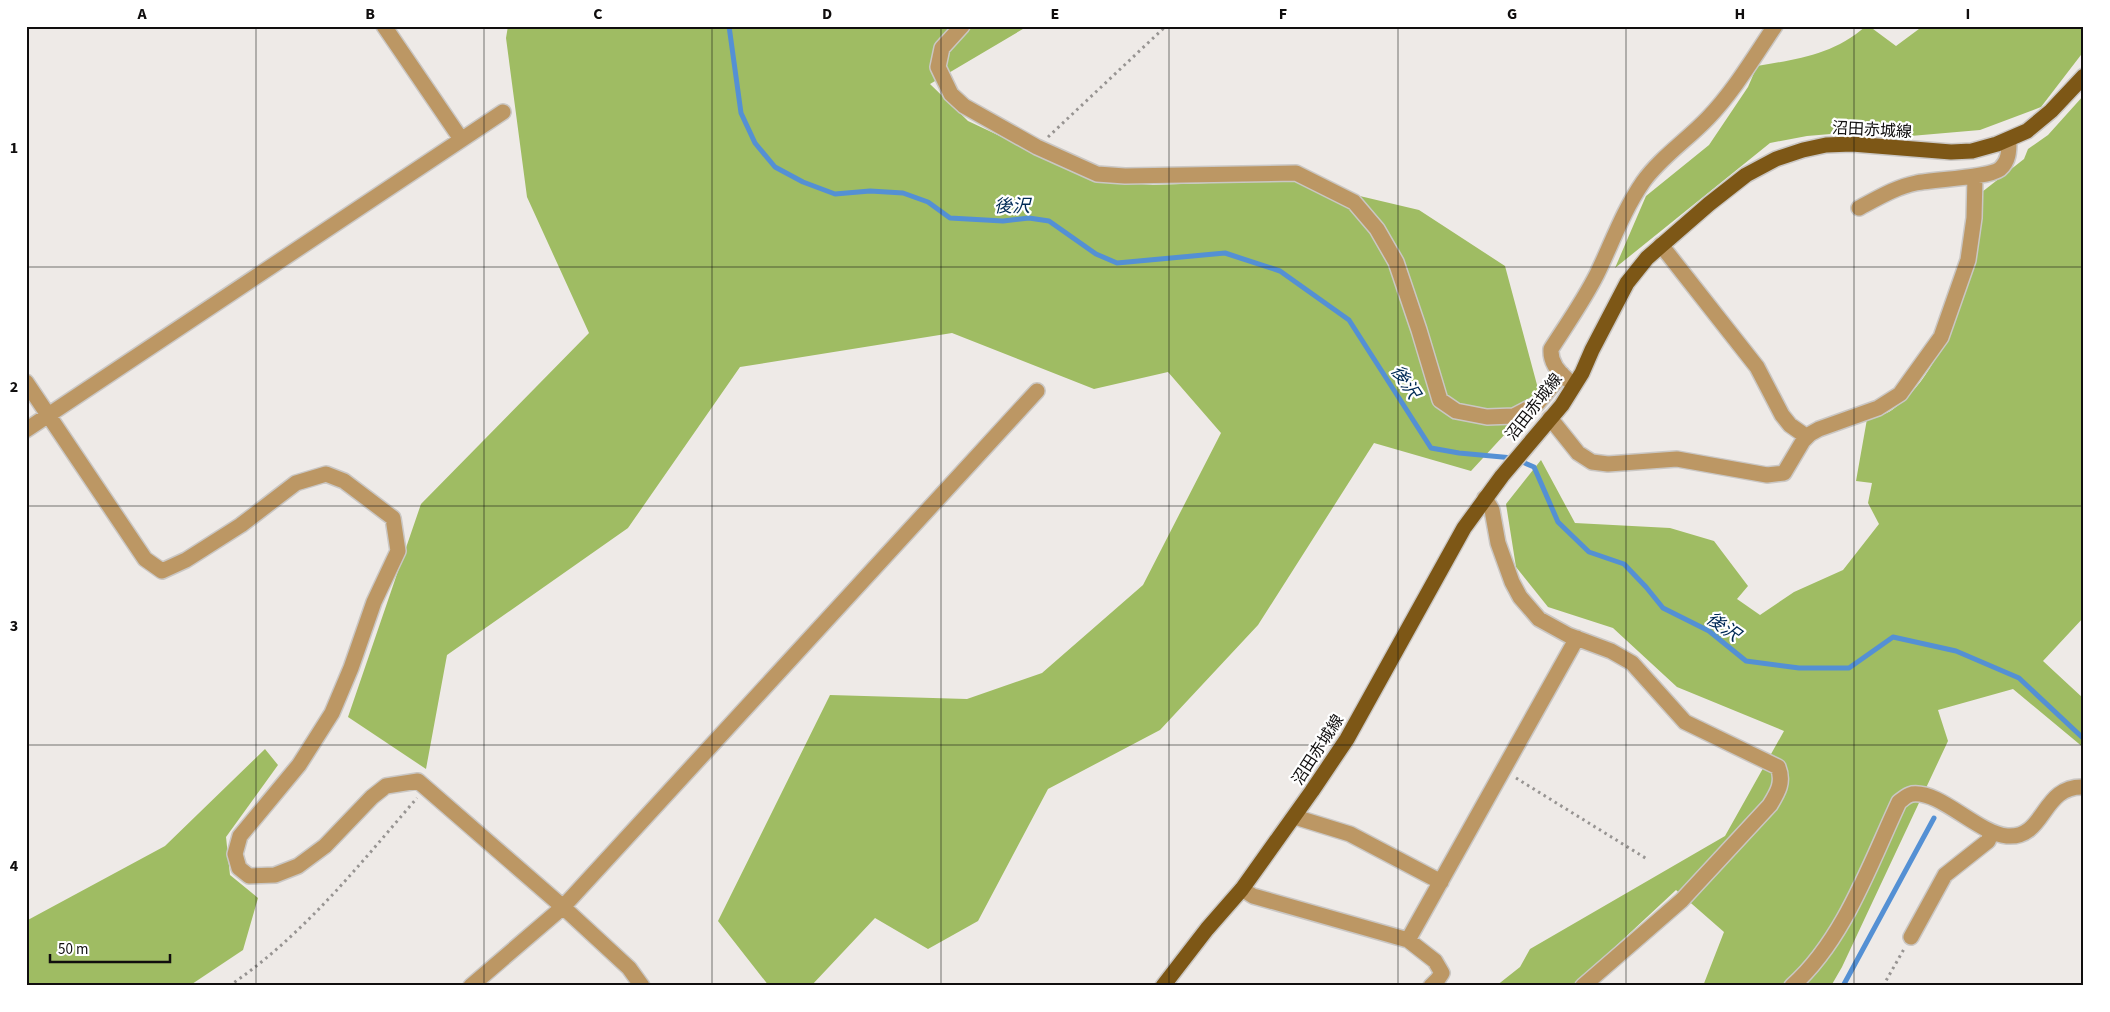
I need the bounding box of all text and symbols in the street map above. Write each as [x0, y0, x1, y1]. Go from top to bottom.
text: A [136, 3, 147, 25]
text: B [365, 3, 375, 25]
text: C [593, 3, 603, 25]
text: D [822, 3, 832, 25]
text: E [1051, 3, 1059, 25]
text: F [1279, 3, 1287, 25]
text: G [1507, 3, 1517, 25]
text: H [1735, 3, 1745, 25]
text: I [1966, 3, 1970, 25]
street label: 沼田赤城線 [1831, 117, 1913, 143]
text: 1 [10, 137, 18, 159]
water label: 後沢 [994, 194, 1032, 219]
water label: 後沢 [1385, 360, 1426, 406]
street label: 沼田赤城線 [1501, 369, 1567, 445]
text: 2 [10, 376, 18, 398]
water label: 後沢 [1701, 606, 1747, 649]
text: 3 [10, 615, 18, 637]
street label: 沼田赤城線 [1287, 710, 1349, 790]
text: 4 [10, 855, 19, 877]
scale bar [50, 932, 170, 964]
text: 50 m [58, 939, 88, 960]

